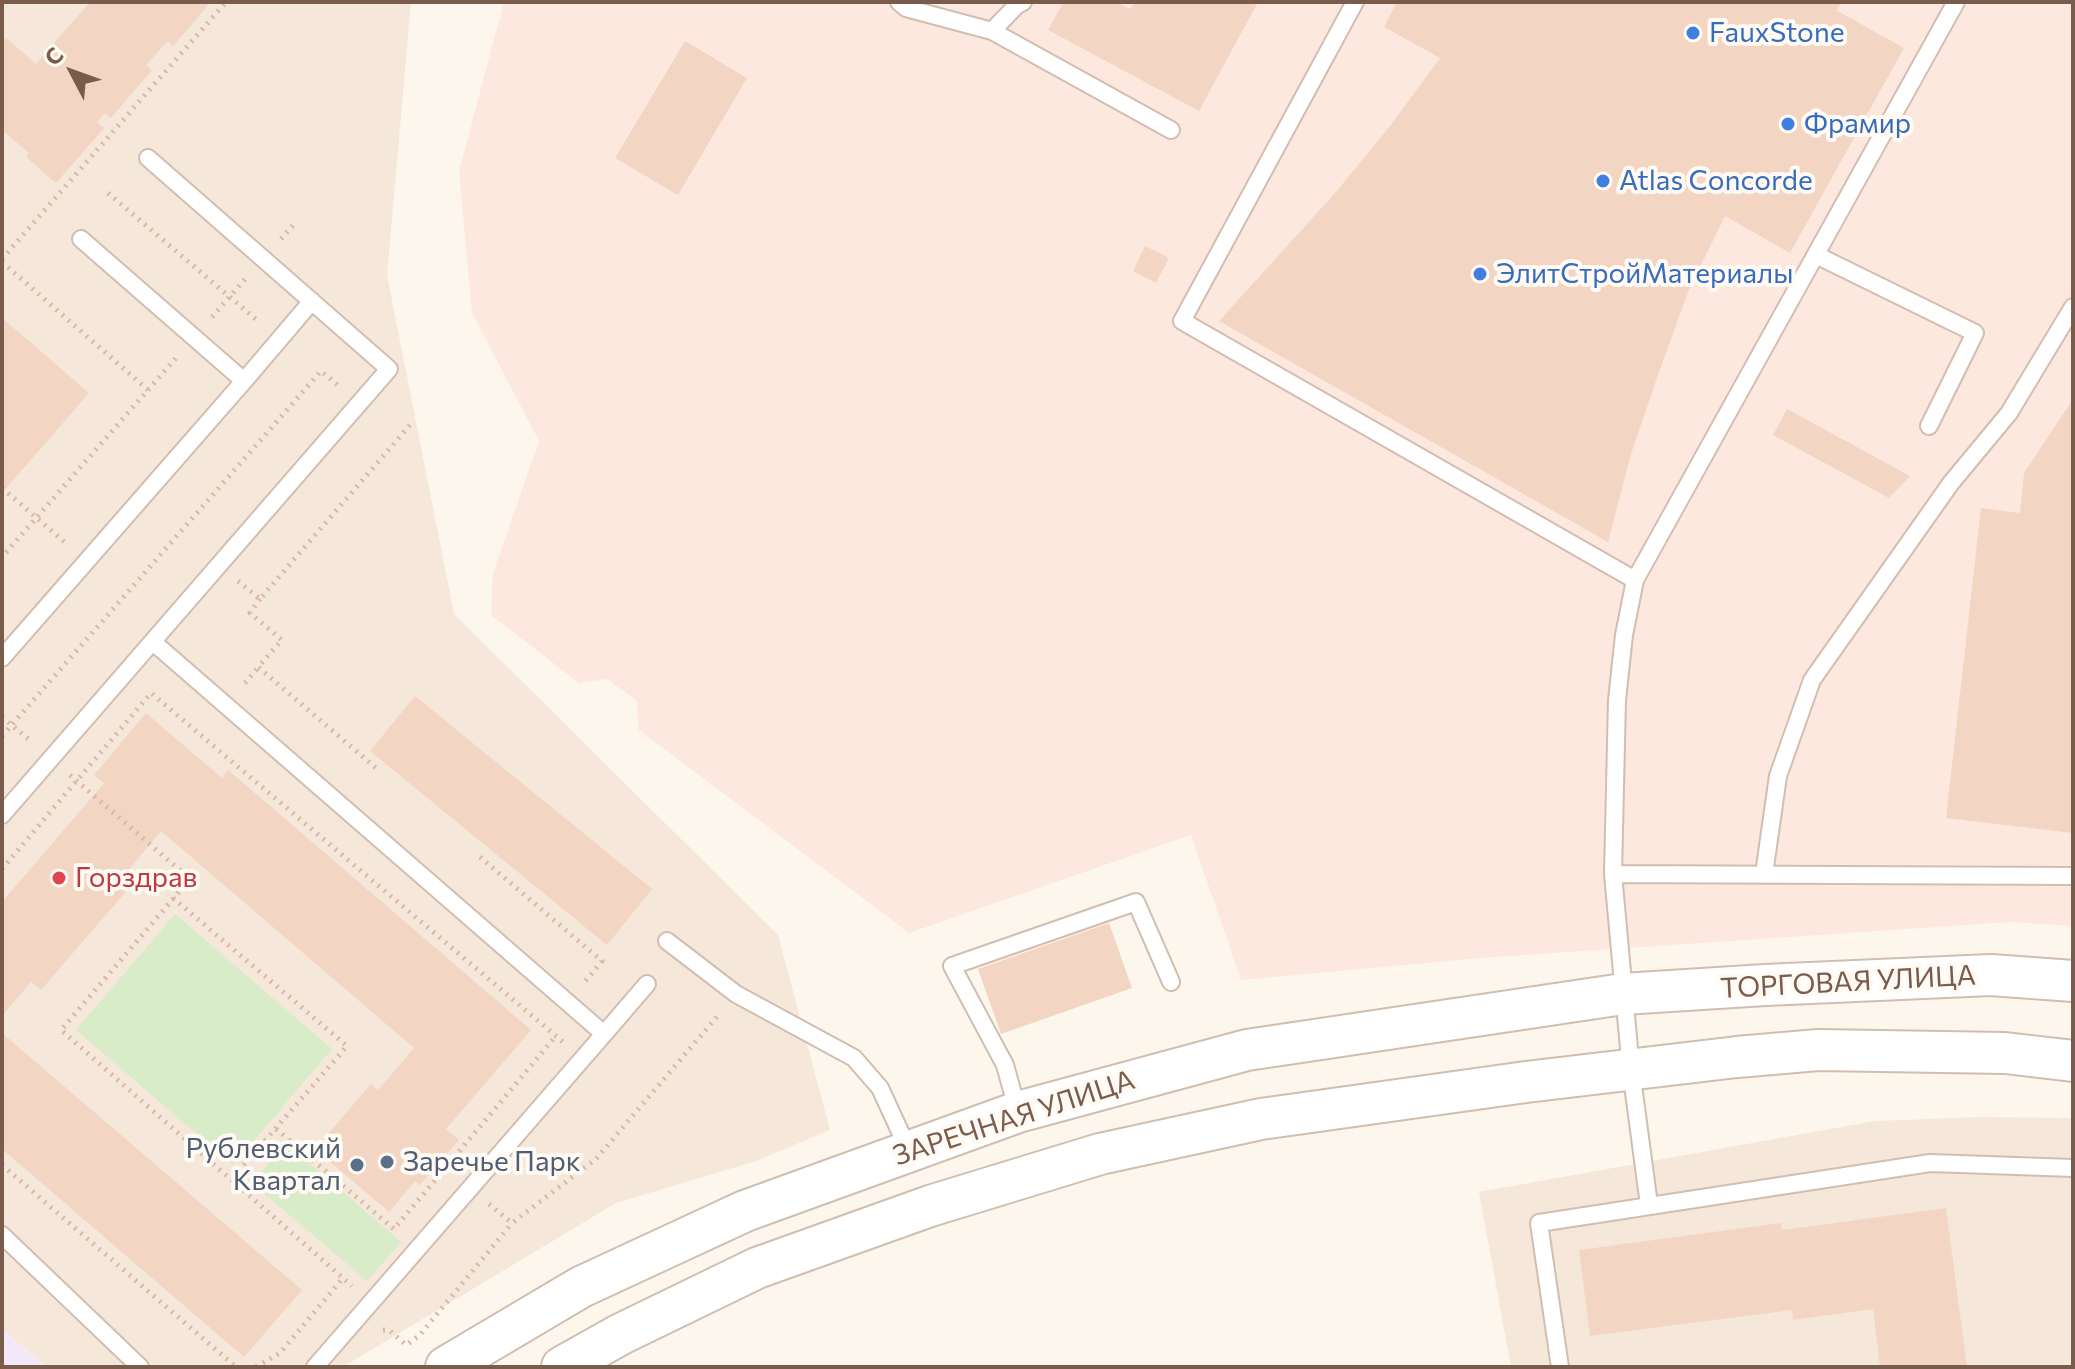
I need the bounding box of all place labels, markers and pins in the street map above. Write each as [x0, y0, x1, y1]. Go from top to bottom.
place label: FauxStone [1709, 16, 1845, 50]
marker: FauxStone [1684, 24, 1702, 42]
place label: Фрамир [1804, 107, 1911, 141]
marker: Фрамир [1779, 115, 1797, 133]
place label: Atlas Concorde [1619, 164, 1813, 198]
marker: Atlas Concorde [1594, 172, 1612, 190]
place label: ЭлитСтройМатериалы [1496, 257, 1794, 291]
marker: ЭлитСтройМатериалы [1471, 265, 1489, 283]
place label: Горздрав [75, 861, 197, 895]
marker: Горздрав [50, 869, 68, 887]
place label: Рублевский Квартал [185, 1132, 341, 1198]
place label: Заречье Парк [403, 1145, 581, 1179]
marker: Заречье Парк [378, 1153, 396, 1171]
marker: Рублевский Квартал [348, 1156, 366, 1174]

